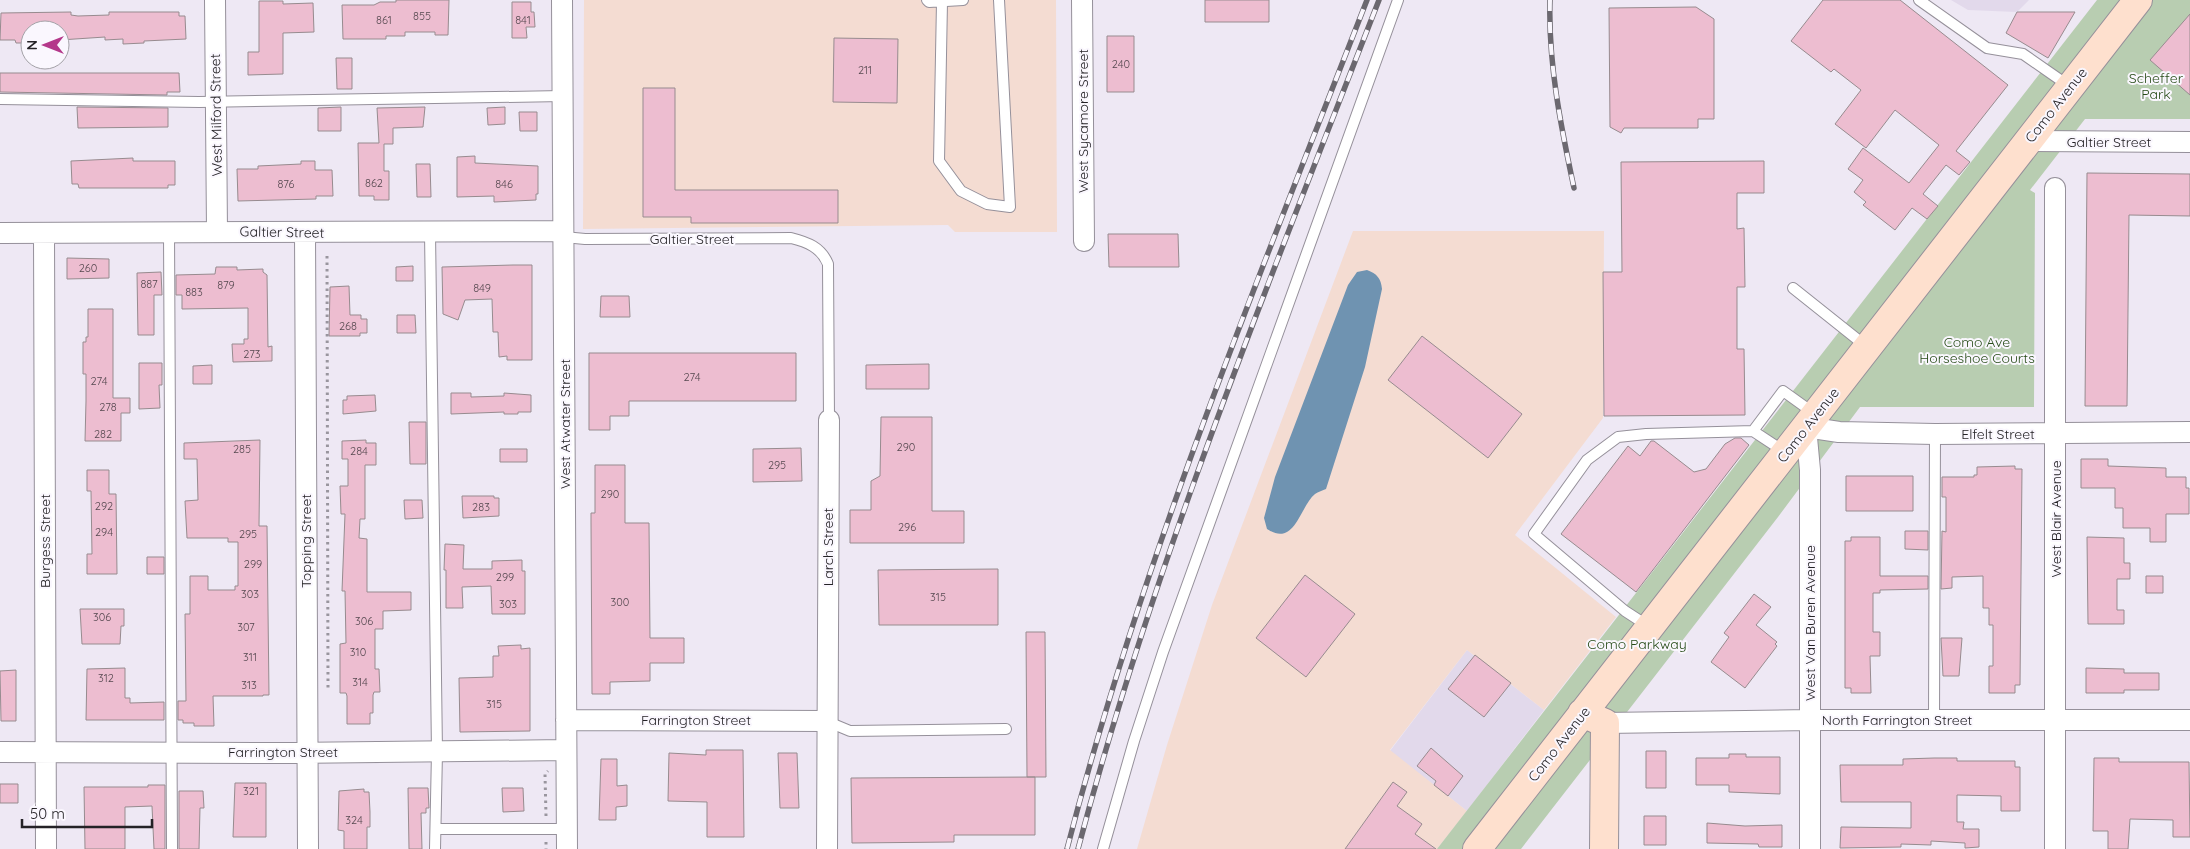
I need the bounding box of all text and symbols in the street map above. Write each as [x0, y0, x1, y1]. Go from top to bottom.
house number: 855 [413, 9, 431, 23]
house number: 861 [376, 13, 392, 27]
house number: 841 [515, 13, 531, 27]
north arrow [20, 20, 70, 70]
text: N [23, 40, 41, 50]
street label: West Sycamore Street [1074, 49, 1092, 193]
street label: West Milford Street [206, 53, 226, 177]
house number: 240 [1112, 57, 1130, 71]
house number: 211 [858, 63, 872, 77]
street label: Como Avenue [2021, 64, 2091, 146]
park label: Scheffer Park [2129, 69, 2184, 103]
street label: Galtier Street [2067, 133, 2152, 151]
house number: 862 [365, 176, 383, 190]
house number: 876 [278, 177, 295, 191]
house number: 846 [495, 177, 513, 191]
street label: Galtier Street [239, 222, 325, 242]
street label: Galtier Street [650, 230, 735, 248]
house number: 260 [79, 261, 97, 275]
house number: 887 [140, 277, 158, 291]
house number: 879 [217, 278, 235, 292]
house number: 849 [473, 281, 491, 295]
house number: 883 [185, 285, 203, 299]
house number: 268 [339, 319, 357, 333]
park label: Como Ave Horseshoe Courts [1919, 333, 2035, 367]
house number: 273 [243, 347, 261, 361]
street label: West Atwater Street [556, 359, 574, 489]
house number: 274 [684, 370, 701, 384]
house number: 274 [91, 374, 108, 388]
street label: Como Avenue [1773, 384, 1843, 466]
house number: 278 [99, 400, 117, 414]
street label: Elfelt Street [1961, 425, 2035, 443]
house number: 282 [94, 427, 112, 441]
house number: 290 [897, 440, 915, 454]
house number: 285 [233, 442, 251, 456]
house number: 284 [350, 444, 368, 458]
house number: 295 [768, 458, 786, 472]
street label: West Blair Avenue [2047, 460, 2065, 578]
house number: 290 [601, 487, 619, 501]
street label: Burgess Street [36, 494, 54, 588]
street label: Topping Street [297, 494, 315, 588]
house number: 292 [95, 499, 113, 513]
house number: 283 [472, 500, 490, 514]
street label: Larch Street [819, 508, 837, 586]
house number: 296 [898, 520, 916, 534]
house number: 294 [95, 525, 113, 539]
house number: 295 [239, 527, 257, 541]
street label: West Van Buren Avenue [1801, 545, 1819, 701]
house number: 299 [244, 557, 262, 571]
house number: 299 [496, 570, 514, 584]
house number: 303 [241, 587, 259, 601]
house number: 315 [930, 590, 946, 604]
house number: 300 [611, 595, 629, 609]
house number: 303 [499, 597, 517, 611]
house number: 306 [93, 610, 111, 624]
house number: 306 [355, 614, 373, 628]
house number: 307 [237, 620, 255, 634]
park label: Como Parkway [1587, 635, 1687, 653]
house number: 310 [350, 645, 366, 659]
house number: 311 [243, 650, 257, 664]
house number: 312 [98, 671, 114, 685]
house number: 314 [352, 675, 368, 689]
house number: 313 [241, 678, 257, 692]
house number: 315 [486, 697, 502, 711]
street label: Como Avenue [1524, 703, 1594, 785]
street label: Farrington Street [641, 711, 751, 729]
street label: North Farrington Street [1822, 711, 1973, 729]
street label: Farrington Street [228, 743, 338, 761]
house number: 321 [243, 784, 259, 798]
scale bar [22, 796, 152, 828]
text: 50 m [30, 804, 65, 823]
house number: 324 [345, 813, 363, 827]

